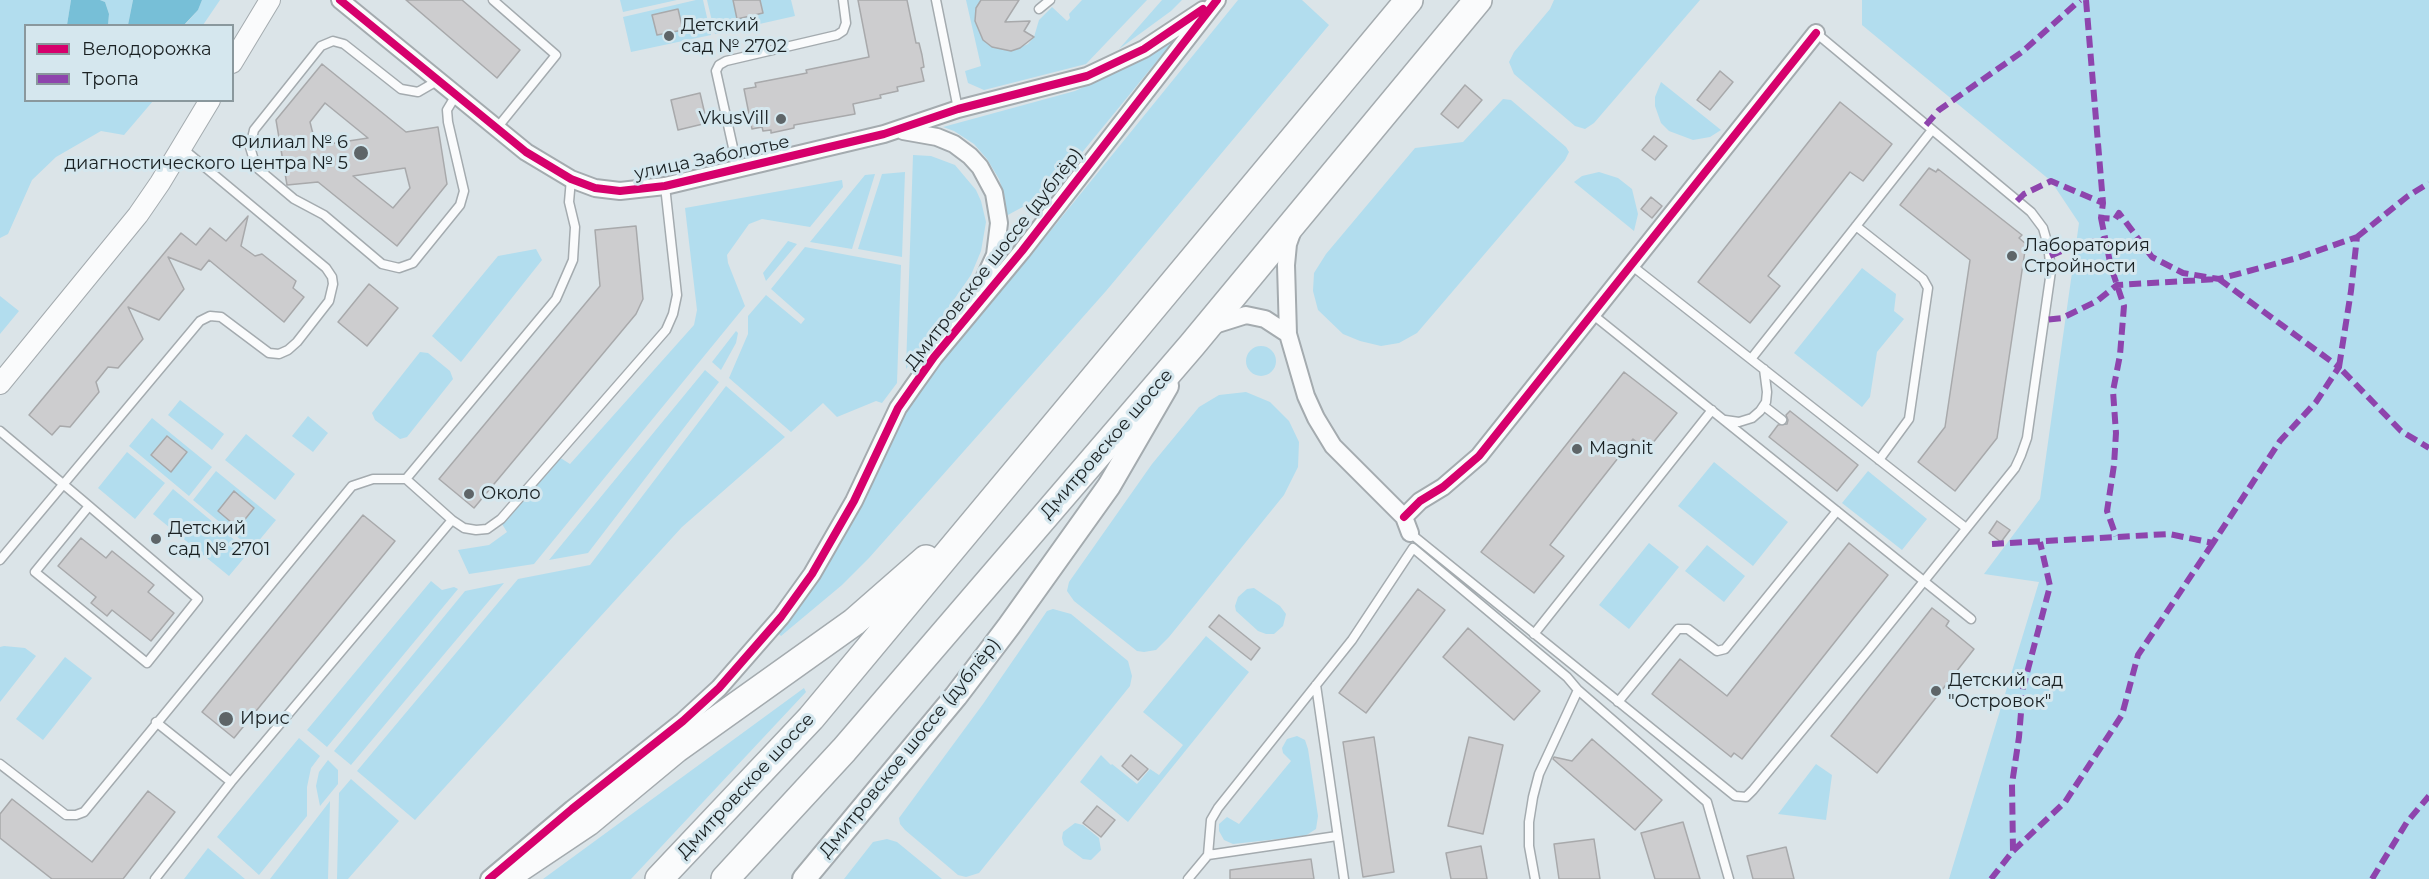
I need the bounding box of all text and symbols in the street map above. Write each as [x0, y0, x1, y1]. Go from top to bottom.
place label: Детский сад № 2702 [681, 15, 787, 57]
legend [24, 24, 234, 102]
marker: Детский сад № 2702 [662, 29, 676, 43]
text: Велодорожка [82, 38, 211, 60]
text: Тропа [82, 68, 139, 90]
place label: VkusVill [699, 108, 769, 130]
marker: VkusVill [774, 112, 788, 126]
street label: улица Заболотье [632, 131, 792, 185]
place label: Филиал № 6 диагностического центра № 5 [64, 132, 348, 174]
marker: Филиал № 6 диагностического центра № 5 [352, 144, 370, 162]
street label: Дмитровское шоссе (дублёр) [901, 144, 1087, 374]
place label: Лаборатория Стройности [2024, 235, 2150, 278]
marker: Лаборатория Стройности [2005, 249, 2019, 263]
street label: Дмитровское шоссе [1036, 365, 1178, 523]
place label: Magnit [1589, 438, 1653, 460]
marker: Magnit [1570, 442, 1584, 456]
place label: Около [481, 483, 541, 505]
marker: Около [462, 487, 476, 501]
place label: Детский сад № 2701 [168, 518, 270, 560]
marker: Детский сад № 2701 [149, 532, 163, 546]
street label: Дмитровское шоссе (дублёр) [815, 634, 1005, 862]
place label: Детский сад "Островок" [1948, 670, 2063, 712]
marker: Детский сад "Островок" [1929, 684, 1943, 698]
place label: Ирис [240, 708, 290, 730]
street label: Дмитровское шоссе [673, 709, 819, 863]
marker: Ирис [217, 710, 235, 728]

